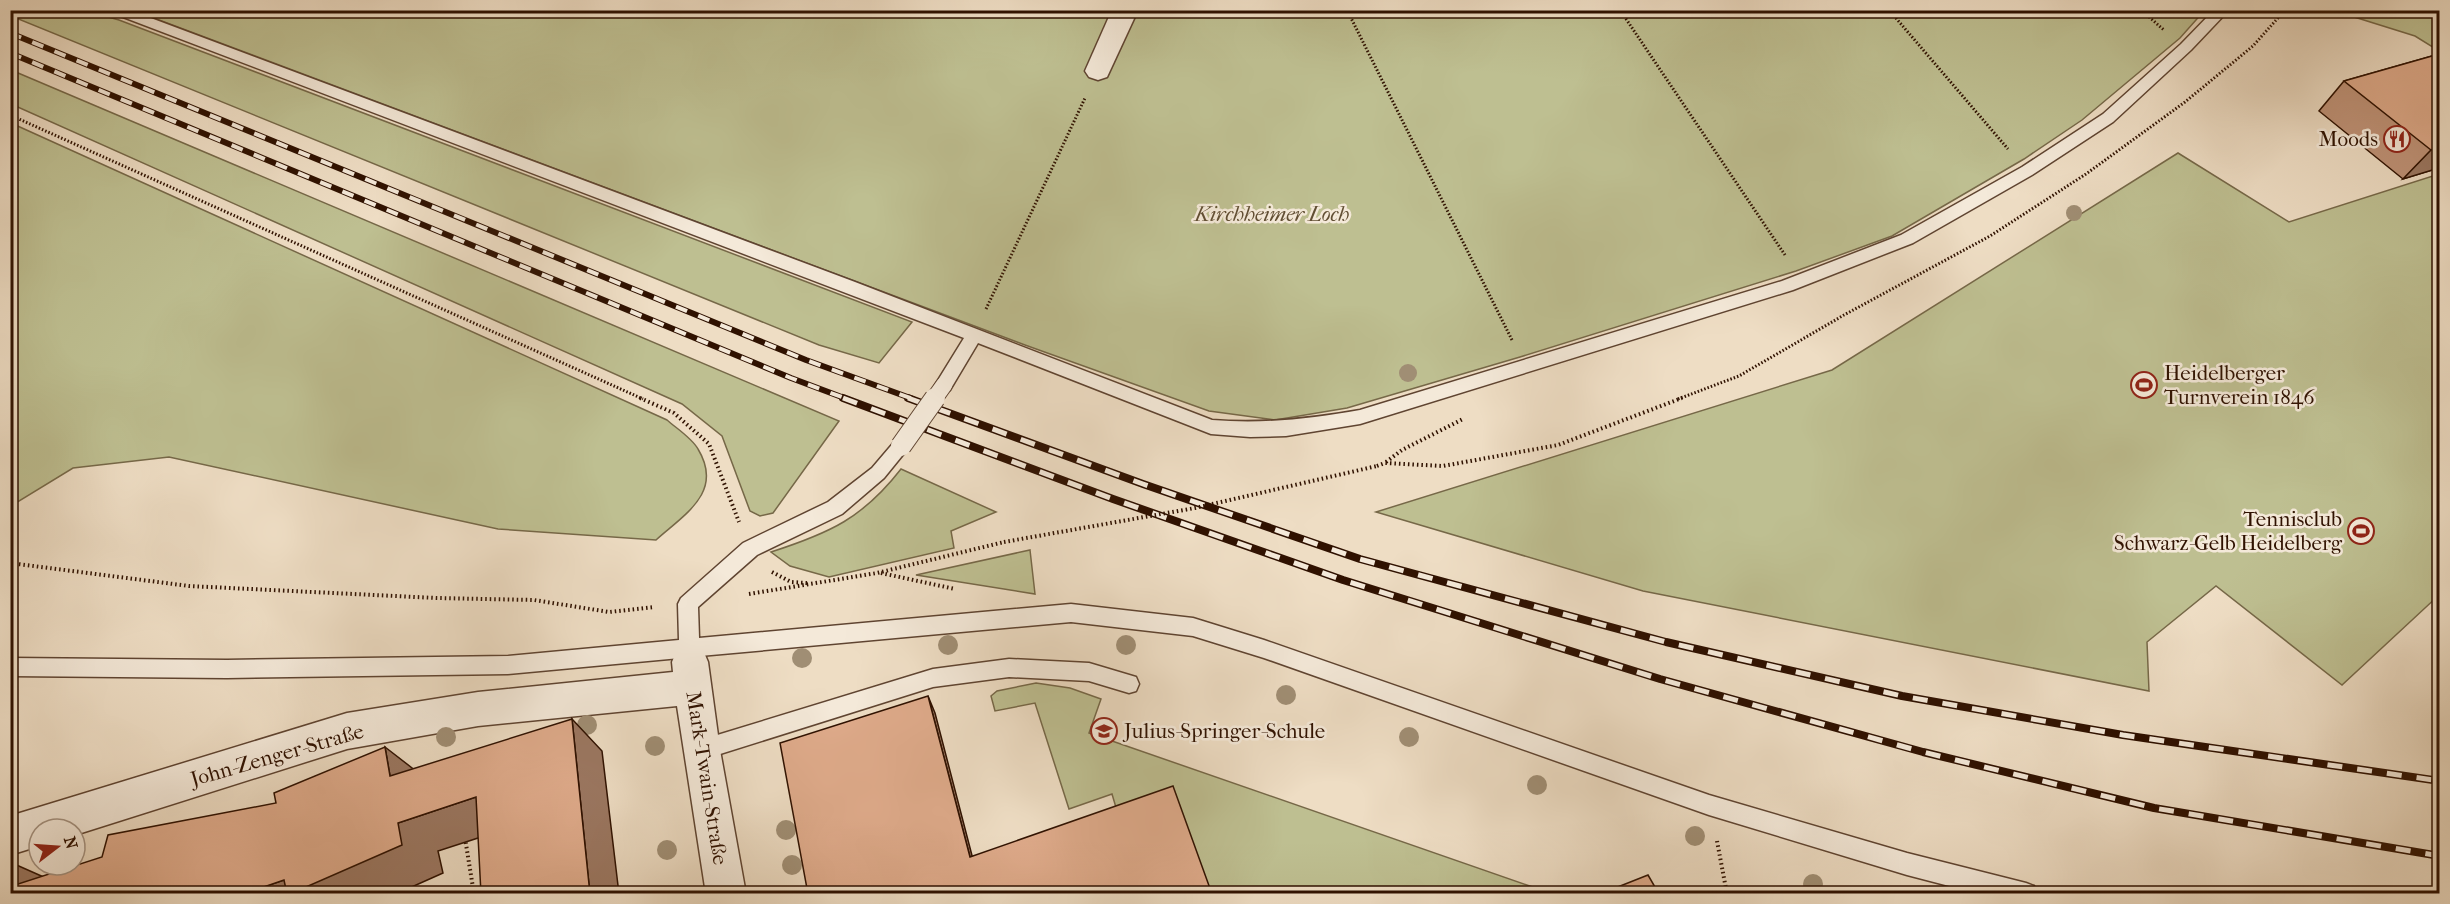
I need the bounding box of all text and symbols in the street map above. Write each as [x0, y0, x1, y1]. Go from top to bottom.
restaurant icon: Moods [2382, 124, 2412, 154]
place label: Moods [2319, 127, 2378, 151]
park label: Kirchheimer Loch [1193, 202, 1350, 226]
place label: Heidelberger Turnverein 1846 [2164, 361, 2315, 409]
sports icon: Heidelberger Turnverein 1846 [2129, 370, 2159, 400]
place label: Tennisclub Schwarz-Gelb Heidelberg [2114, 507, 2343, 555]
sports icon: Tennisclub Schwarz-Gelb Heidelberg [2346, 516, 2376, 546]
street label: Mark-Twain-Straße [681, 689, 733, 867]
school or university icon: Julius-Springer-Schule [1089, 716, 1119, 746]
street label: John-Zenger-Straße [186, 719, 366, 792]
place label: Julius-Springer-Schule [1122, 719, 1325, 743]
north arrow [27, 817, 87, 877]
text: N [60, 834, 82, 852]

